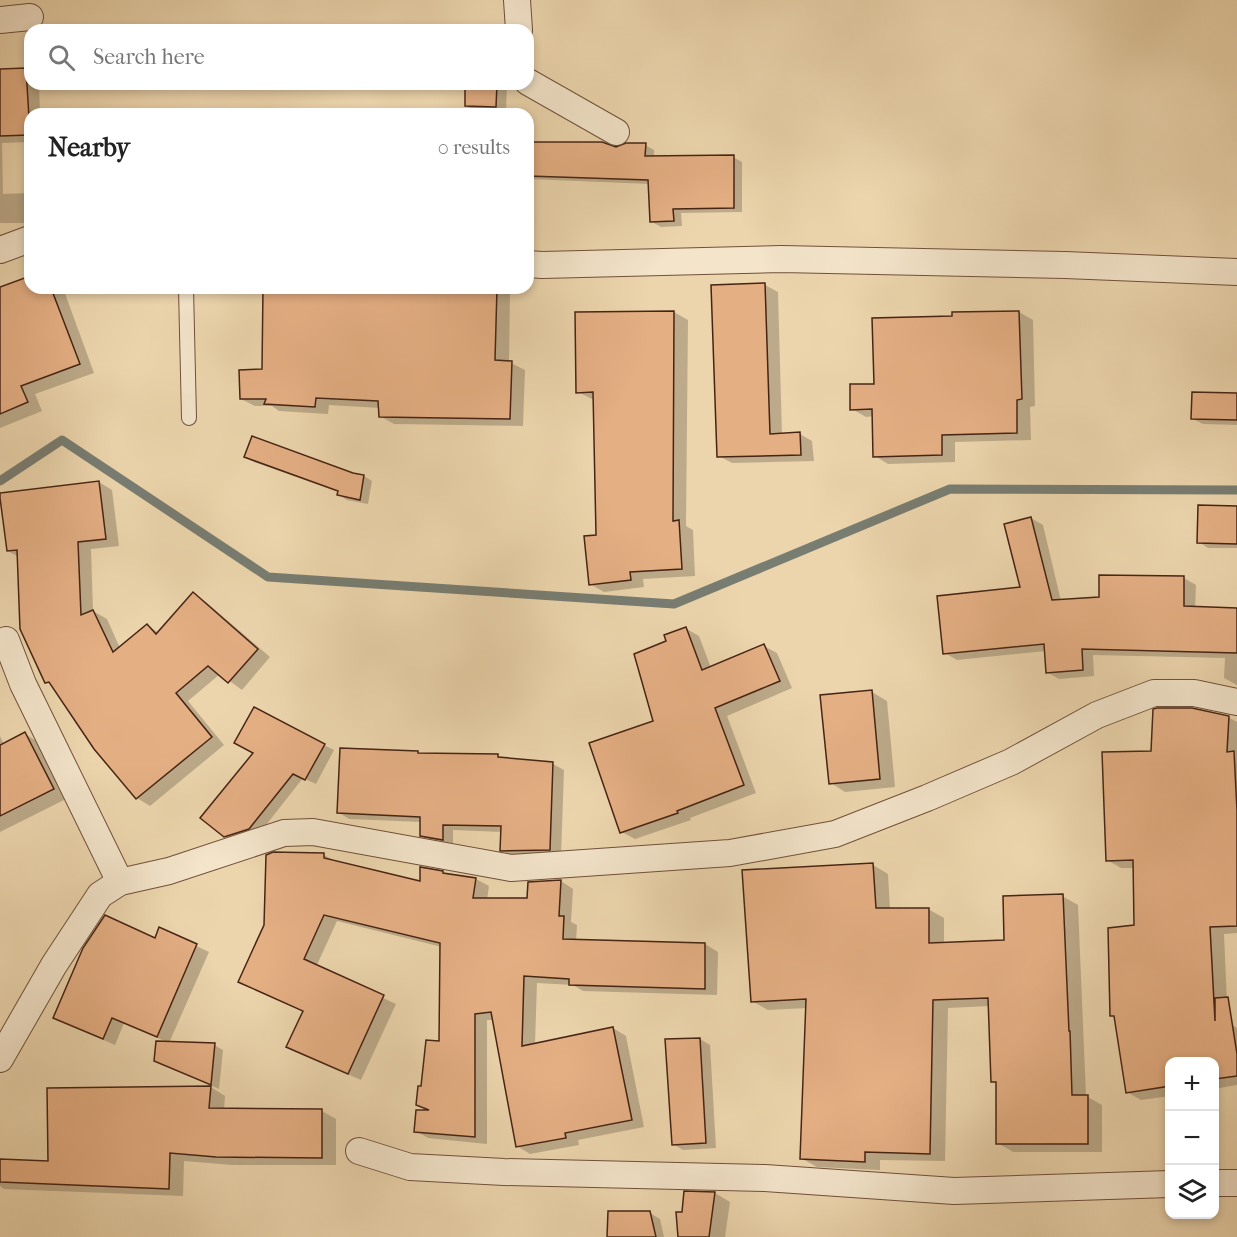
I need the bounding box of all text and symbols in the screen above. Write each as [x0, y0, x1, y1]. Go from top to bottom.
search box [24, 24, 534, 90]
icon: search [45, 41, 78, 74]
text: Search here [93, 44, 205, 70]
text: Nearby [48, 132, 130, 163]
text: 0 results [438, 136, 510, 159]
map controls [1165, 1057, 1219, 1219]
button: + [1165, 1057, 1219, 1111]
button: − [1165, 1111, 1219, 1165]
button: layers [1165, 1165, 1219, 1219]

